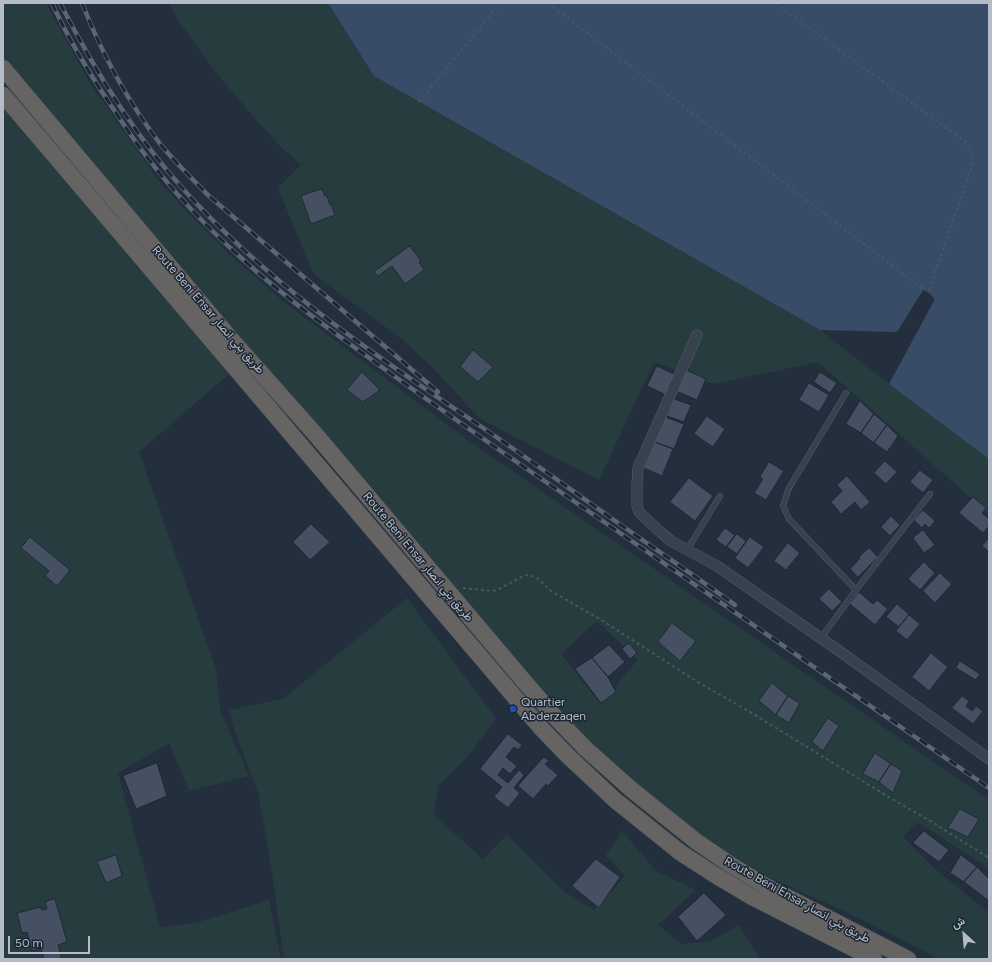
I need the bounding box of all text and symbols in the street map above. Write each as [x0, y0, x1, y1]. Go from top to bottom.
street label: Route Beni Ensar طريق بني انصار [149, 243, 267, 377]
street label: Route Beni Ensar طريق بني انصار [360, 489, 476, 625]
place label: Quartier Abderzaqen [521, 695, 586, 723]
marker: Quartier Abderzaqen [508, 704, 518, 714]
street label: Route Beni Ensar طريق بني انصار [722, 854, 872, 946]
north arrow [944, 914, 984, 954]
text: ش [950, 914, 967, 932]
scale bar [10, 928, 92, 954]
text: 50 m [15, 936, 43, 950]

